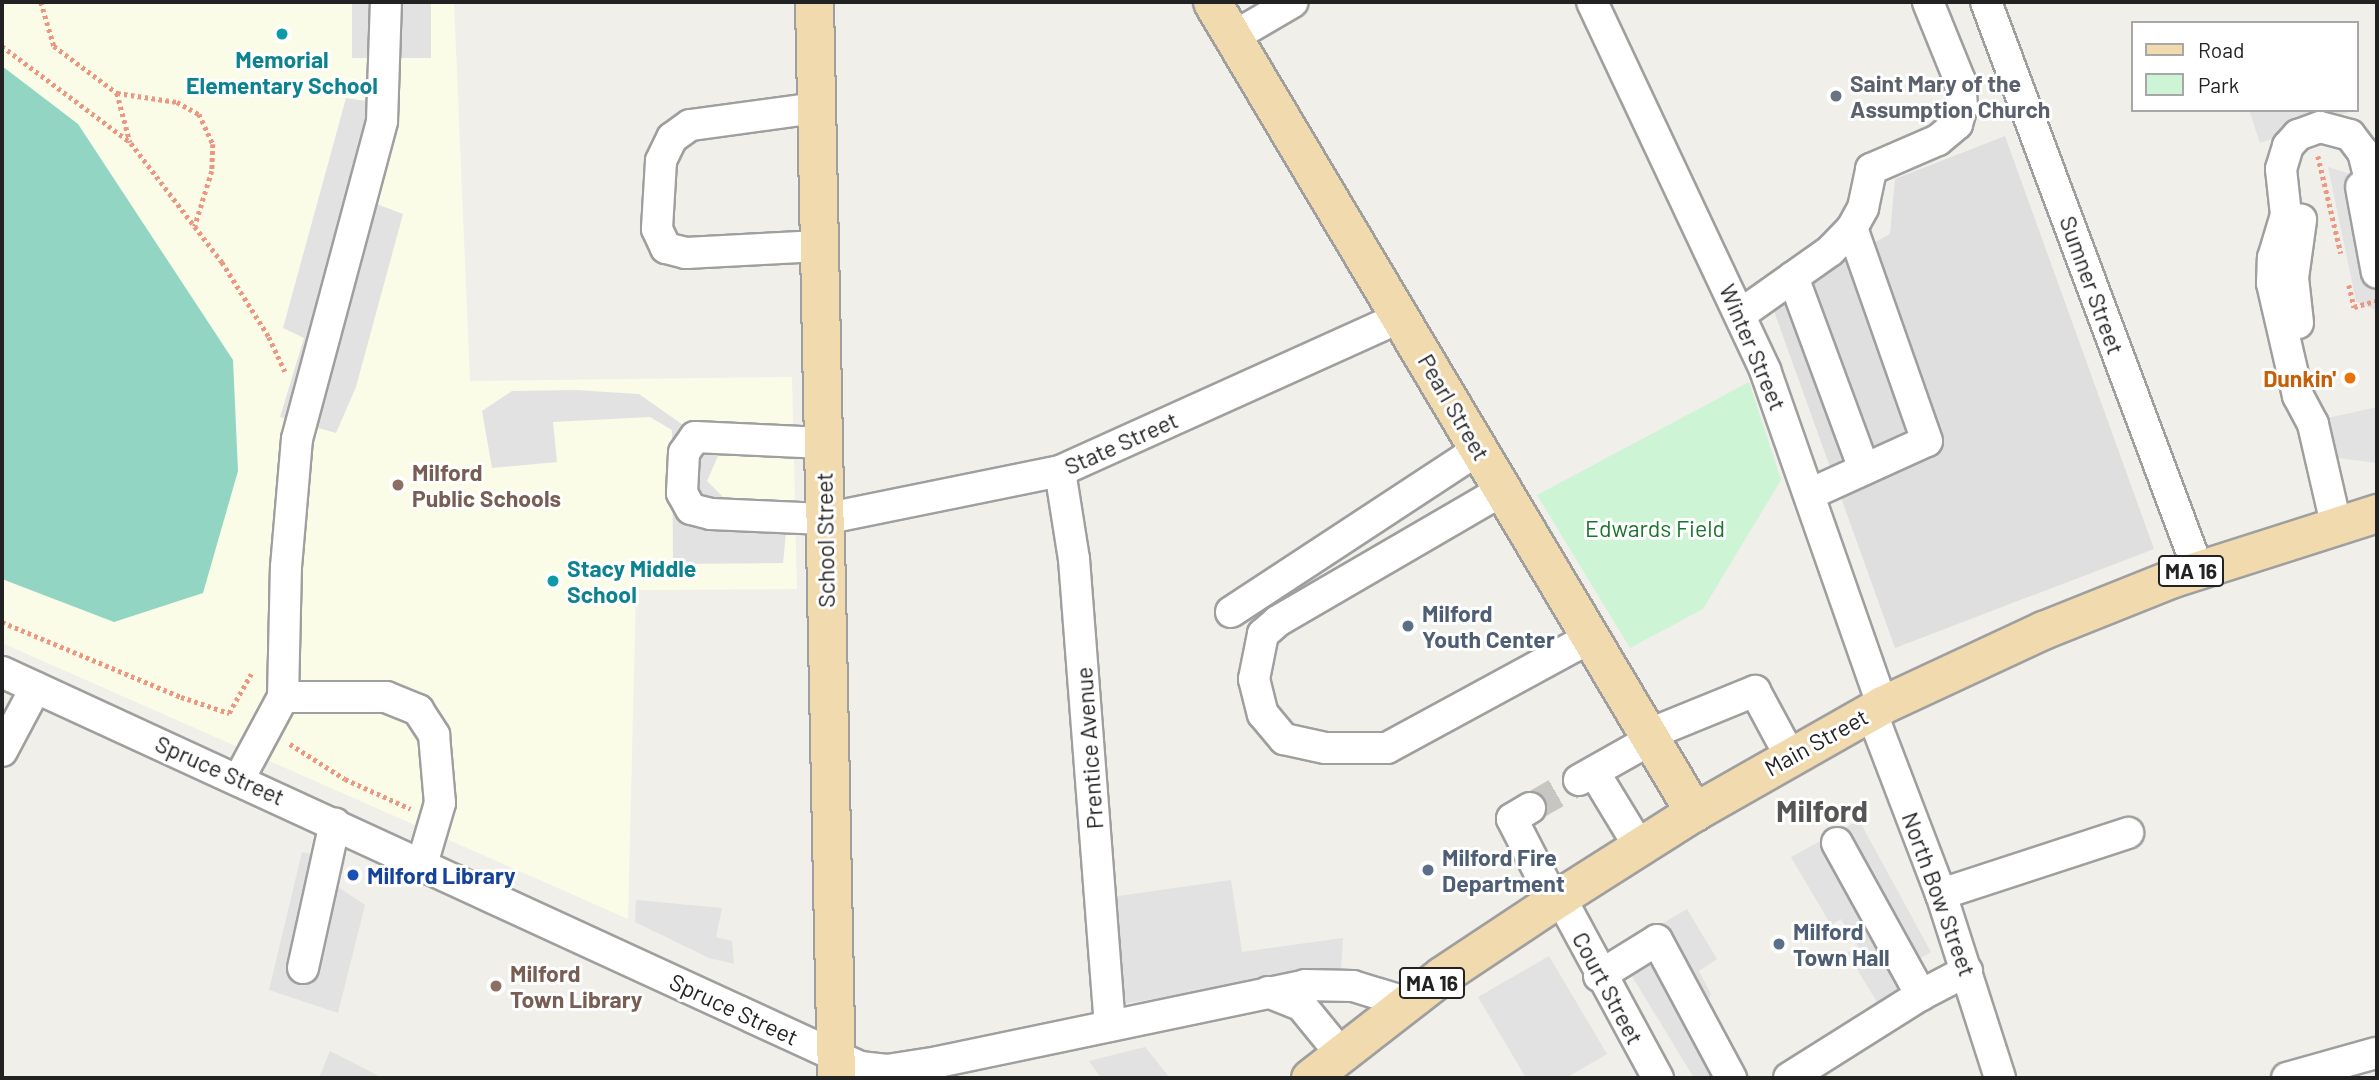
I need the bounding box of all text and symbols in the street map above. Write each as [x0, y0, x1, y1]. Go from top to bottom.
legend [2130, 21, 2358, 112]
marker: Memorial Elementary School [274, 26, 290, 42]
text: Road [2198, 37, 2244, 62]
place label: Memorial Elementary School [186, 45, 378, 99]
place label: Saint Mary of the Assumption Church [1850, 69, 2050, 123]
text: Park [2198, 72, 2239, 97]
marker: Saint Mary of the Assumption Church [1828, 88, 1844, 104]
street label: Sumner Street [2054, 212, 2130, 358]
street label: Winter Street [1714, 280, 1792, 414]
street label: Pearl Street [1413, 349, 1495, 465]
place label: Dunkin' [2263, 364, 2336, 392]
marker: Dunkin' [2342, 370, 2358, 386]
street label: State Street [1060, 406, 1182, 480]
place label: Milford Public Schools [412, 458, 561, 512]
street label: School Street [810, 472, 840, 608]
marker: Milford Public Schools [390, 477, 406, 493]
park label: Edwards Field [1585, 514, 1725, 542]
place label: Stacy Middle School [567, 554, 696, 608]
road number: MA 16 [2158, 554, 2224, 588]
marker: Stacy Middle School [545, 573, 561, 589]
place label: Milford Youth Center [1422, 599, 1555, 653]
marker: Milford Youth Center [1400, 618, 1416, 634]
street label: Prentice Avenue [1070, 666, 1108, 830]
street label: Main Street [1760, 702, 1872, 782]
street label: Spruce Street [151, 729, 289, 811]
district label: Milford [1776, 792, 1868, 828]
street label: North Bow Street [1897, 808, 1981, 980]
place label: Milford Fire Department [1442, 843, 1565, 897]
place label: Milford Library [367, 861, 516, 889]
marker: Milford Fire Department [1420, 862, 1436, 878]
marker: Milford Library [345, 867, 361, 883]
place label: Milford Town Hall [1793, 917, 1890, 971]
street label: Court Street [1567, 927, 1649, 1049]
marker: Milford Town Hall [1771, 936, 1787, 952]
place label: Milford Town Library [510, 959, 642, 1013]
road number: MA 16 [1399, 965, 1465, 1000]
street label: Spruce Street [665, 967, 803, 1051]
marker: Milford Town Library [488, 978, 504, 994]

